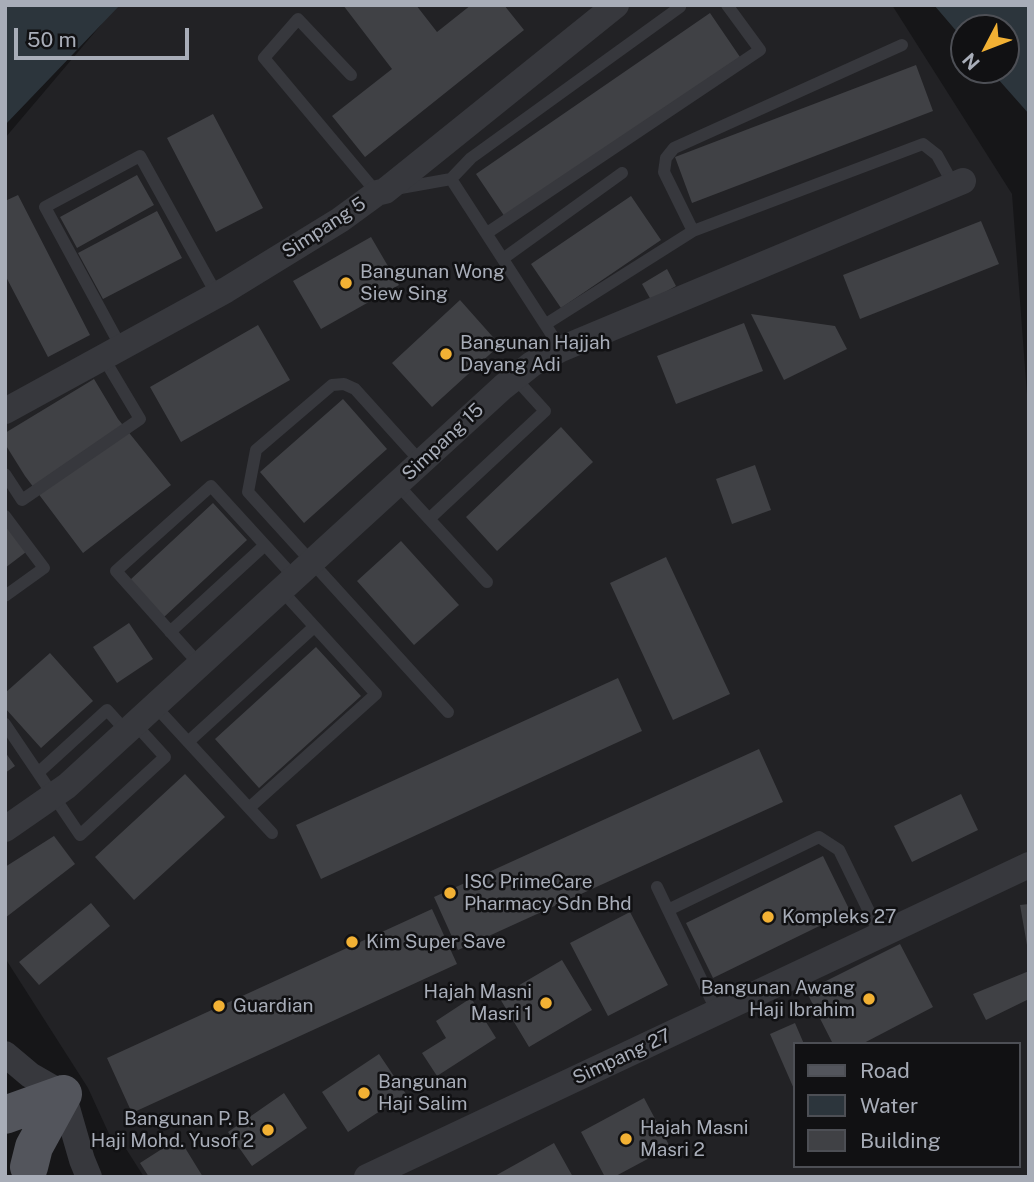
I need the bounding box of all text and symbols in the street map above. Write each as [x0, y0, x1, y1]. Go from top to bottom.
scale bar [18, 14, 192, 58]
north arrow [950, 14, 1020, 84]
text: 50 m [27, 27, 77, 52]
text: N [958, 49, 984, 75]
street label: Simpang 5 [278, 192, 370, 264]
place label: Bangunan Wong Siew Sing [360, 261, 505, 305]
marker: Bangunan Wong Siew Sing [338, 275, 354, 291]
place label: Bangunan Hajjah Dayang Adi [460, 332, 610, 376]
marker: Bangunan Hajjah Dayang Adi [438, 346, 454, 362]
street label: Simpang 15 [398, 399, 488, 485]
place label: ISC PrimeCare Pharmacy Sdn Bhd [464, 871, 632, 915]
marker: ISC PrimeCare Pharmacy Sdn Bhd [442, 885, 458, 901]
place label: Kompleks 27 [782, 906, 896, 928]
marker: Kompleks 27 [760, 909, 776, 925]
place label: Kim Super Save [366, 931, 506, 953]
marker: Kim Super Save [344, 934, 360, 950]
place label: Bangunan Awang Haji Ibrahim [701, 977, 855, 1021]
place label: Hajah Masni Masri 1 [423, 981, 532, 1025]
marker: Bangunan Awang Haji Ibrahim [861, 991, 877, 1007]
place label: Guardian [233, 995, 313, 1017]
marker: Hajah Masni Masri 1 [538, 995, 554, 1011]
marker: Guardian [211, 998, 227, 1014]
street label: Simpang 27 [569, 1024, 675, 1090]
legend [792, 1042, 1020, 1168]
text: Road [860, 1058, 910, 1083]
place label: Bangunan Haji Salim [378, 1071, 468, 1115]
marker: Bangunan Haji Salim [356, 1085, 372, 1101]
text: Water [860, 1093, 918, 1118]
place label: Bangunan P. B. Haji Mohd. Yusof 2 [91, 1108, 254, 1152]
place label: Hajah Masni Masri 2 [640, 1117, 749, 1161]
marker: Bangunan P. B. Haji Mohd. Yusof 2 [260, 1122, 276, 1138]
text: Building [860, 1128, 941, 1153]
marker: Hajah Masni Masri 2 [618, 1131, 634, 1147]

